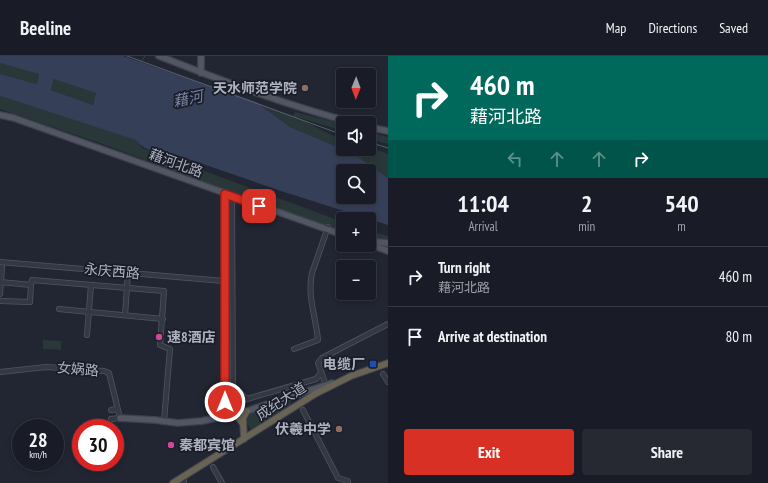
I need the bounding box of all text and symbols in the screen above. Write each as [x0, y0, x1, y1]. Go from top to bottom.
text: Beeline [20, 16, 71, 40]
text: Map [606, 19, 626, 37]
text: Directions [648, 19, 697, 37]
text: Saved [719, 19, 748, 37]
text: 460 m [470, 66, 534, 103]
north arrow [336, 68, 376, 108]
map controls [336, 68, 376, 300]
icon: right [404, 72, 456, 124]
place label: 天水师范学院 [213, 79, 297, 97]
marker: 天水师范学院 [300, 83, 310, 93]
water label: 藉河 [171, 85, 207, 111]
text: 藉河北路 [470, 105, 542, 128]
button: sound [336, 116, 376, 156]
street label: 藉河北路 [147, 145, 205, 181]
icon: left [504, 148, 526, 170]
icon: ahead [546, 148, 568, 170]
icon: ahead [588, 148, 610, 170]
icon: right [630, 148, 652, 170]
button: search [336, 164, 376, 204]
text: 11:04 [457, 188, 509, 219]
text: 2 [581, 188, 592, 219]
text: 540 [664, 188, 699, 219]
pin [242, 189, 276, 223]
icon: arrive [248, 195, 270, 217]
button: + [336, 212, 376, 252]
text: Arrival [468, 218, 498, 235]
text: min [578, 218, 595, 235]
text: m [677, 218, 686, 235]
text: Turn right [438, 258, 490, 277]
street label: 永庆西路 [83, 260, 141, 282]
button: − [336, 260, 376, 300]
icon: right [404, 266, 426, 288]
text: 460 m [719, 267, 752, 286]
text: 藉河北路 [438, 279, 490, 296]
icon: arrive [404, 326, 426, 348]
text: Arrive at destination [438, 327, 547, 346]
text: 80 m [726, 327, 752, 346]
place label: 速8酒店 [167, 328, 216, 346]
marker: 速8酒店 [154, 332, 164, 342]
place label: 电缆厂 [323, 355, 365, 373]
street label: 女娲路 [56, 358, 100, 380]
marker: 电缆厂 [368, 359, 378, 369]
street label: 成纪大道 [253, 378, 309, 424]
position arrow [204, 381, 246, 423]
speed limit sign: 30 [72, 419, 124, 471]
place label: 伏羲中学 [275, 420, 331, 438]
marker: 伏羲中学 [334, 424, 344, 434]
text: 28 [28, 427, 48, 453]
button: Exit [404, 429, 574, 475]
button: Share [582, 429, 752, 475]
place label: 秦都宾馆 [179, 436, 235, 454]
marker: 秦都宾馆 [166, 440, 176, 450]
text: km/h [29, 448, 47, 461]

